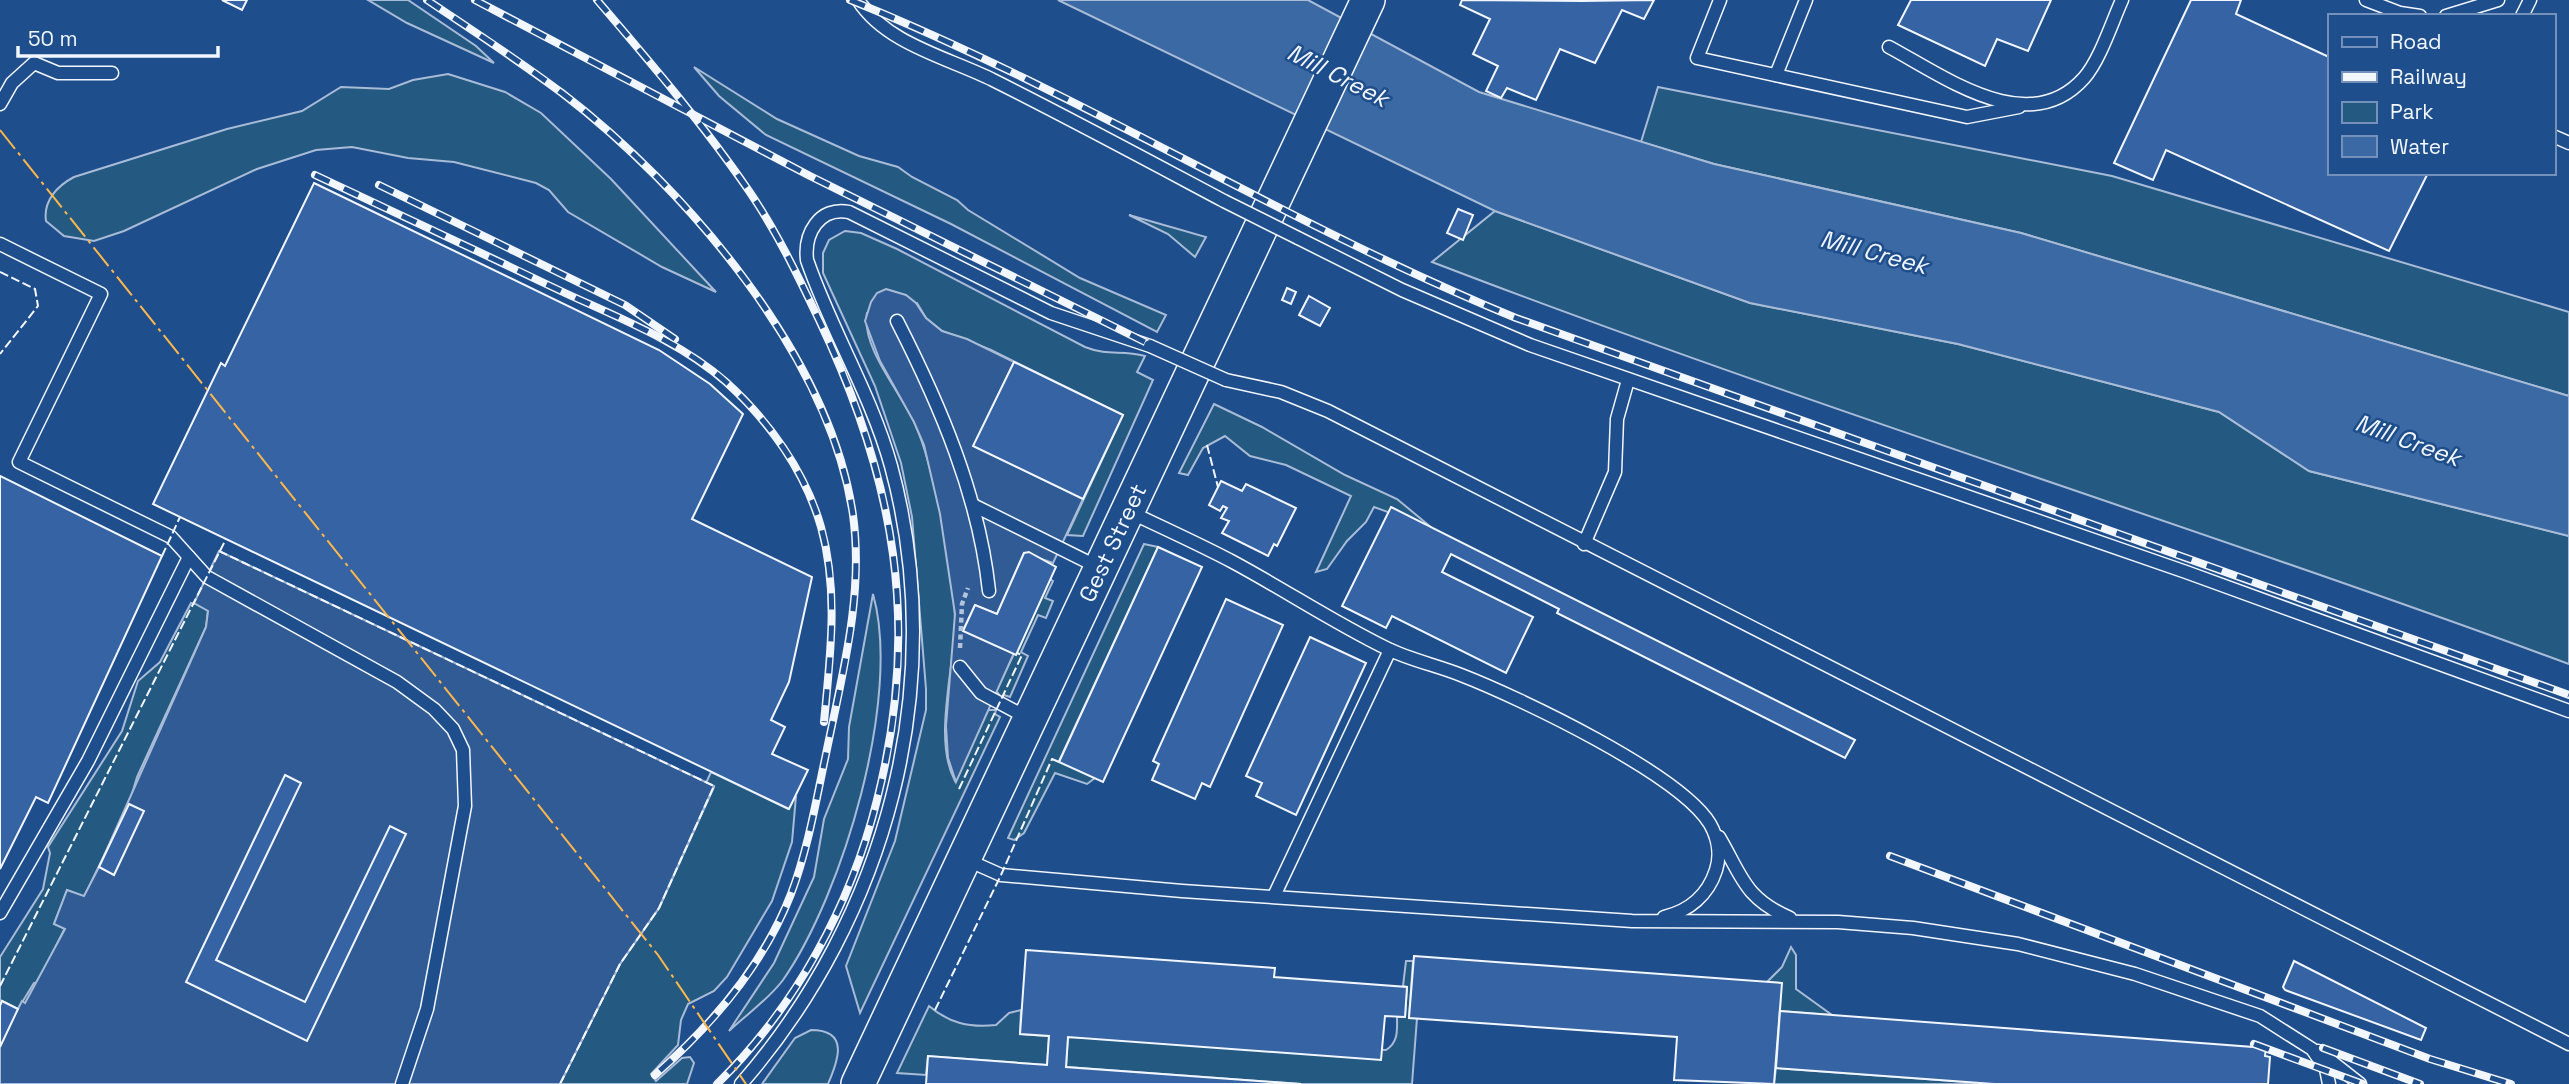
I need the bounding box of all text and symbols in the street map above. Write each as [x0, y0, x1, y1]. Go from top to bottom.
scale bar [18, 14, 217, 58]
legend [2328, 14, 2555, 175]
text: 50 m [28, 25, 78, 52]
text: Road [2390, 28, 2442, 55]
water label: Mill Creek [1282, 36, 1397, 115]
text: Railway [2390, 63, 2467, 90]
text: Park [2390, 98, 2434, 125]
text: Water [2390, 133, 2449, 160]
water label: Mill Creek [1817, 223, 1934, 282]
water label: Mill Creek [2351, 407, 2468, 474]
street label: Gest Street [1072, 479, 1153, 607]

